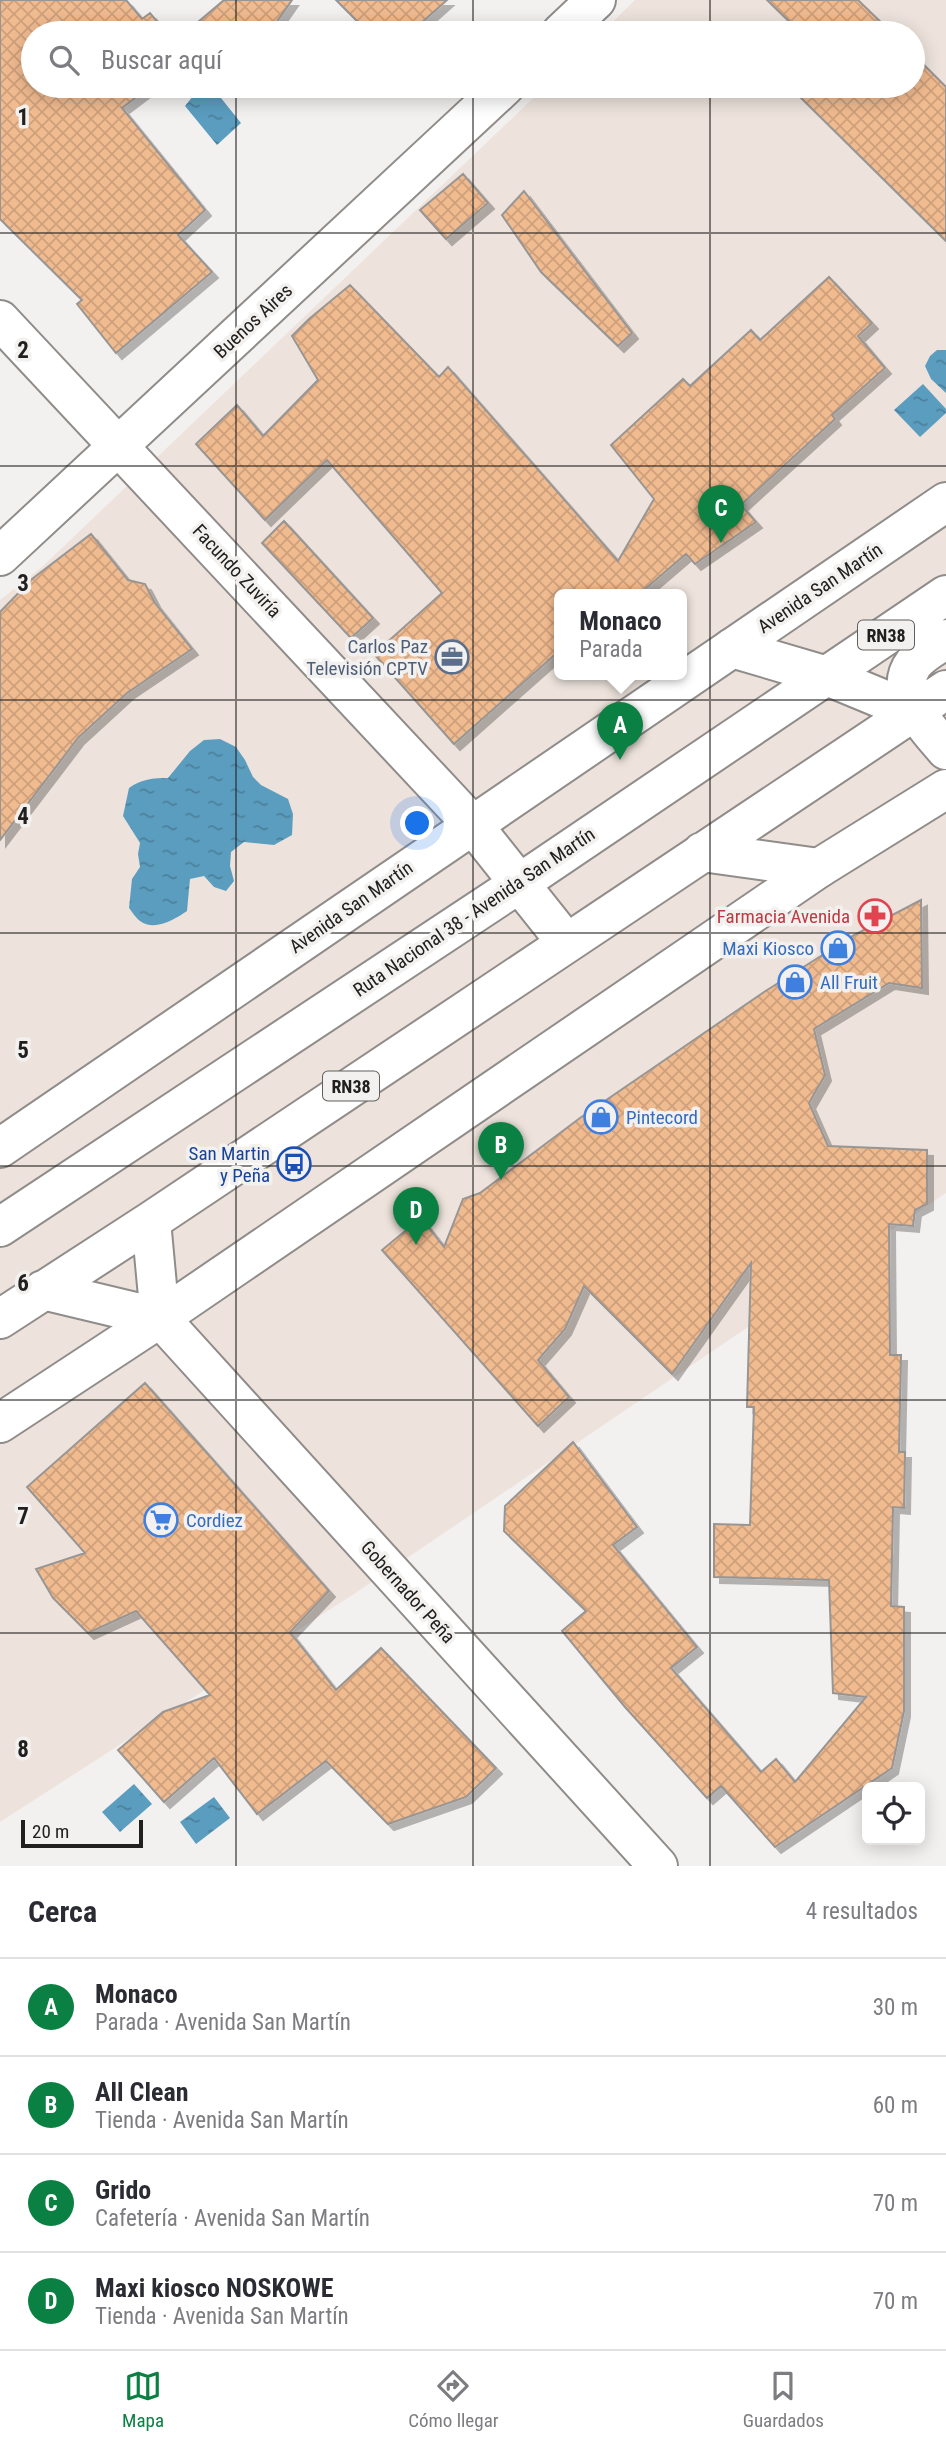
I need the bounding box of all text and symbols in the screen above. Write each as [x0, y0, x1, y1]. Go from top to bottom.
search box [21, 21, 925, 98]
icon: search [45, 41, 83, 79]
text: Buscar aquí [101, 45, 222, 75]
text: 1 [17, 104, 29, 131]
street label: Buenos Aires [209, 279, 297, 363]
text: 2 [17, 337, 29, 364]
pin: C [698, 485, 744, 543]
street label: Facundo Zuviría [188, 520, 286, 622]
street label: Avenida San Martín [753, 538, 887, 638]
text: 3 [17, 570, 29, 597]
popup [554, 589, 687, 680]
text: Monaco [579, 606, 662, 636]
road number: RN38 [858, 620, 914, 650]
place label: Carlos Paz Televisión CPTV [306, 635, 428, 680]
text: Parada [579, 636, 643, 663]
office icon: Carlos Paz Televisión CPTV [433, 638, 471, 676]
pin: A [597, 702, 643, 760]
text: 4 [17, 803, 29, 830]
your location [400, 806, 434, 840]
street label: Ruta Nacional 38 - Avenida San Martín [349, 822, 599, 1002]
street label: Avenida San Martín [285, 856, 417, 958]
pharmacy icon: Farmacia Avenida [856, 897, 894, 935]
place label: Farmacia Avenida [717, 905, 850, 928]
shop icon: Maxi Kiosco [819, 929, 857, 967]
place label: Maxi Kiosco [722, 937, 814, 960]
shop icon: All Fruit [776, 963, 814, 1001]
place label: All Fruit [820, 971, 878, 994]
text: 5 [17, 1037, 29, 1064]
road number: RN38 [323, 1072, 379, 1100]
shop icon: Pintecord [582, 1098, 620, 1136]
place label: Pintecord [626, 1106, 698, 1129]
pin: B [478, 1122, 524, 1180]
place label: San Martin y Peña [189, 1142, 270, 1187]
bus stop icon: San Martin y Peña [275, 1145, 313, 1183]
pin: D [393, 1187, 439, 1245]
text: 6 [17, 1270, 29, 1297]
supermarket icon: Cordiez [142, 1501, 180, 1539]
text: 7 [17, 1503, 29, 1530]
place label: Cordiez [186, 1509, 243, 1532]
street label: Gobernador Peña [356, 1536, 460, 1648]
text: 8 [17, 1736, 29, 1763]
map controls [862, 1782, 925, 1845]
button: locate [862, 1782, 925, 1845]
scale bar [21, 1817, 144, 1849]
text: 20 m [32, 1820, 69, 1843]
text: Cerca [28, 1894, 97, 1929]
text: 4 resultados [806, 1898, 918, 1925]
text: Monaco [95, 1979, 178, 2009]
text: A [44, 1994, 58, 2021]
text: 30 m [873, 1994, 918, 2021]
text: Parada · Avenida San Martín [95, 2009, 351, 2036]
text: All Clean [95, 2077, 188, 2107]
text: B [45, 2092, 57, 2119]
text: 60 m [873, 2092, 918, 2119]
text: Tienda · Avenida San Martín [95, 2107, 349, 2134]
text: Grido [95, 2175, 151, 2205]
text: C [44, 2190, 58, 2217]
text: 70 m [873, 2190, 918, 2217]
text: Cafetería · Avenida San Martín [95, 2205, 370, 2232]
text: Maxi kiosco NOSKOWE [95, 2273, 333, 2303]
text: D [45, 2288, 58, 2315]
text: 70 m [873, 2288, 918, 2315]
text: Tienda · Avenida San Martín [95, 2303, 349, 2330]
tab: Mapa [122, 2367, 164, 2432]
tab: Cómo llegar [408, 2367, 499, 2432]
tab: Guardados [743, 2367, 824, 2432]

